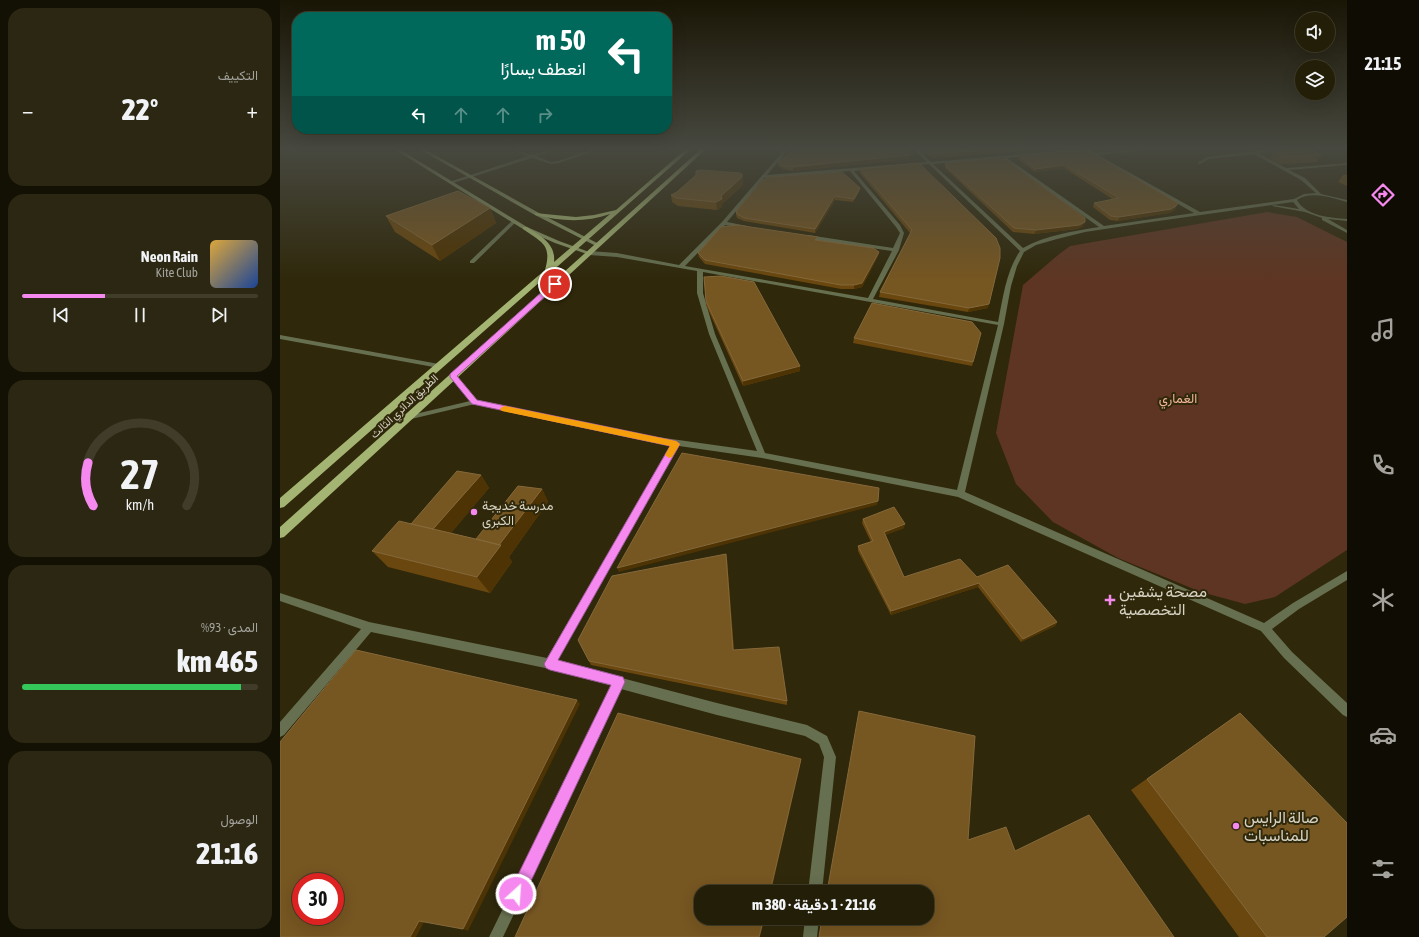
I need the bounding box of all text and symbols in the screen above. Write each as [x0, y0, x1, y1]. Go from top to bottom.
map controls [1295, 12, 1335, 100]
button: sound [1295, 12, 1335, 52]
text: 50 m [536, 24, 586, 56]
icon: left [600, 28, 652, 80]
text: 21:15 [1364, 53, 1402, 74]
text: انعطف يسارًا [500, 58, 586, 79]
button: layers [1295, 60, 1335, 100]
text: التكييف [218, 68, 258, 83]
text: 22° [122, 92, 158, 126]
text: − [22, 97, 33, 123]
text: + [247, 97, 258, 123]
icon: left [408, 104, 430, 126]
icon: ahead [450, 104, 472, 126]
icon: ahead [492, 104, 514, 126]
icon: right [534, 104, 556, 126]
icon: directions [1369, 181, 1397, 209]
text: Neon Rain [141, 248, 198, 265]
text: Kite Club [156, 265, 198, 280]
pin [538, 267, 572, 301]
icon: arrive [544, 273, 566, 295]
icon: previous [50, 304, 72, 326]
icon: pause [129, 304, 151, 326]
icon: next [208, 304, 230, 326]
icon: music [1369, 316, 1397, 344]
street label: الطريق الدائري الثالث [368, 372, 443, 443]
park label: الغماري [1159, 391, 1197, 409]
text: 27 [120, 450, 160, 498]
icon: phone [1369, 451, 1397, 479]
text: km/h [126, 497, 154, 513]
place label: مدرسة خديجة الكبرى [482, 498, 553, 529]
marker: مدرسة خديجة الكبرى [469, 507, 479, 517]
place label: مصحة يشفين التخصصية [1119, 582, 1207, 619]
icon: climate [1369, 586, 1397, 614]
marker: مصحة يشفين التخصصية [1104, 594, 1116, 606]
text: المدى · 93% [201, 620, 258, 635]
text: 465 km [177, 644, 258, 678]
icon: car [1369, 721, 1397, 749]
place label: صالة الرايس للمناسبات [1244, 808, 1319, 845]
text: الوصول [220, 812, 258, 827]
marker: صالة الرايس للمناسبات [1231, 821, 1241, 831]
text: 21:16 [196, 836, 258, 870]
icon: filters [1369, 855, 1397, 883]
speed limit sign: 30 [292, 873, 344, 925]
position arrow [495, 873, 537, 915]
text: 21:16 · 1 دقيقة · 380 m [752, 896, 876, 913]

